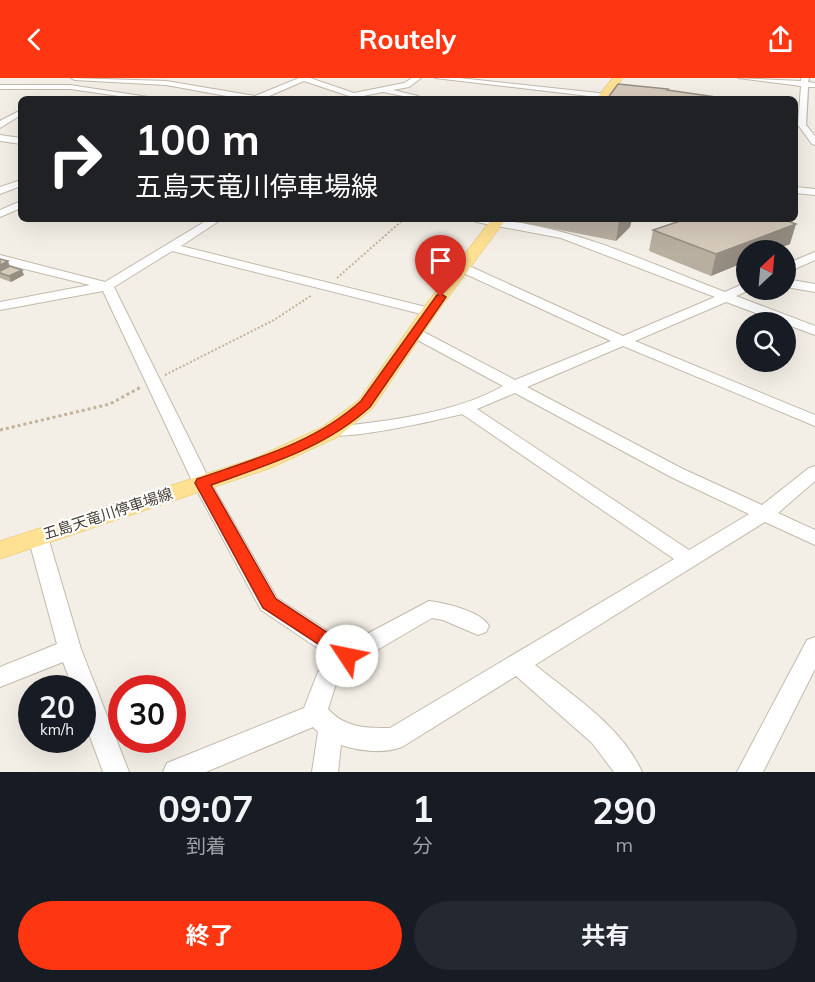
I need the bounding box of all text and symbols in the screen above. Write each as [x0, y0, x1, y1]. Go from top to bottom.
text: Routely [359, 22, 456, 56]
icon: back [18, 23, 51, 56]
icon: share [764, 23, 797, 56]
text: 100 m [135, 113, 260, 166]
icon: right [36, 120, 114, 198]
text: 五島天竜川停車場線 [135, 169, 378, 203]
pin [415, 235, 466, 297]
north arrow [736, 240, 796, 300]
map controls [736, 240, 796, 372]
icon: arrive [424, 244, 457, 277]
button: search [736, 312, 796, 372]
street label: 五島天竜川停車場線 [41, 484, 175, 543]
position arrow [315, 624, 379, 688]
speed limit sign: 30 [108, 675, 186, 753]
text: 20 [39, 688, 75, 726]
text: km/h [40, 720, 74, 739]
text: 09:07 [158, 786, 254, 831]
text: 1 [412, 786, 434, 831]
text: 290 [592, 788, 657, 833]
text: m [616, 832, 633, 857]
text: 到着 [186, 833, 226, 858]
text: 分 [413, 833, 433, 858]
button: 終了 [18, 901, 402, 970]
button: 共有 [414, 901, 797, 970]

